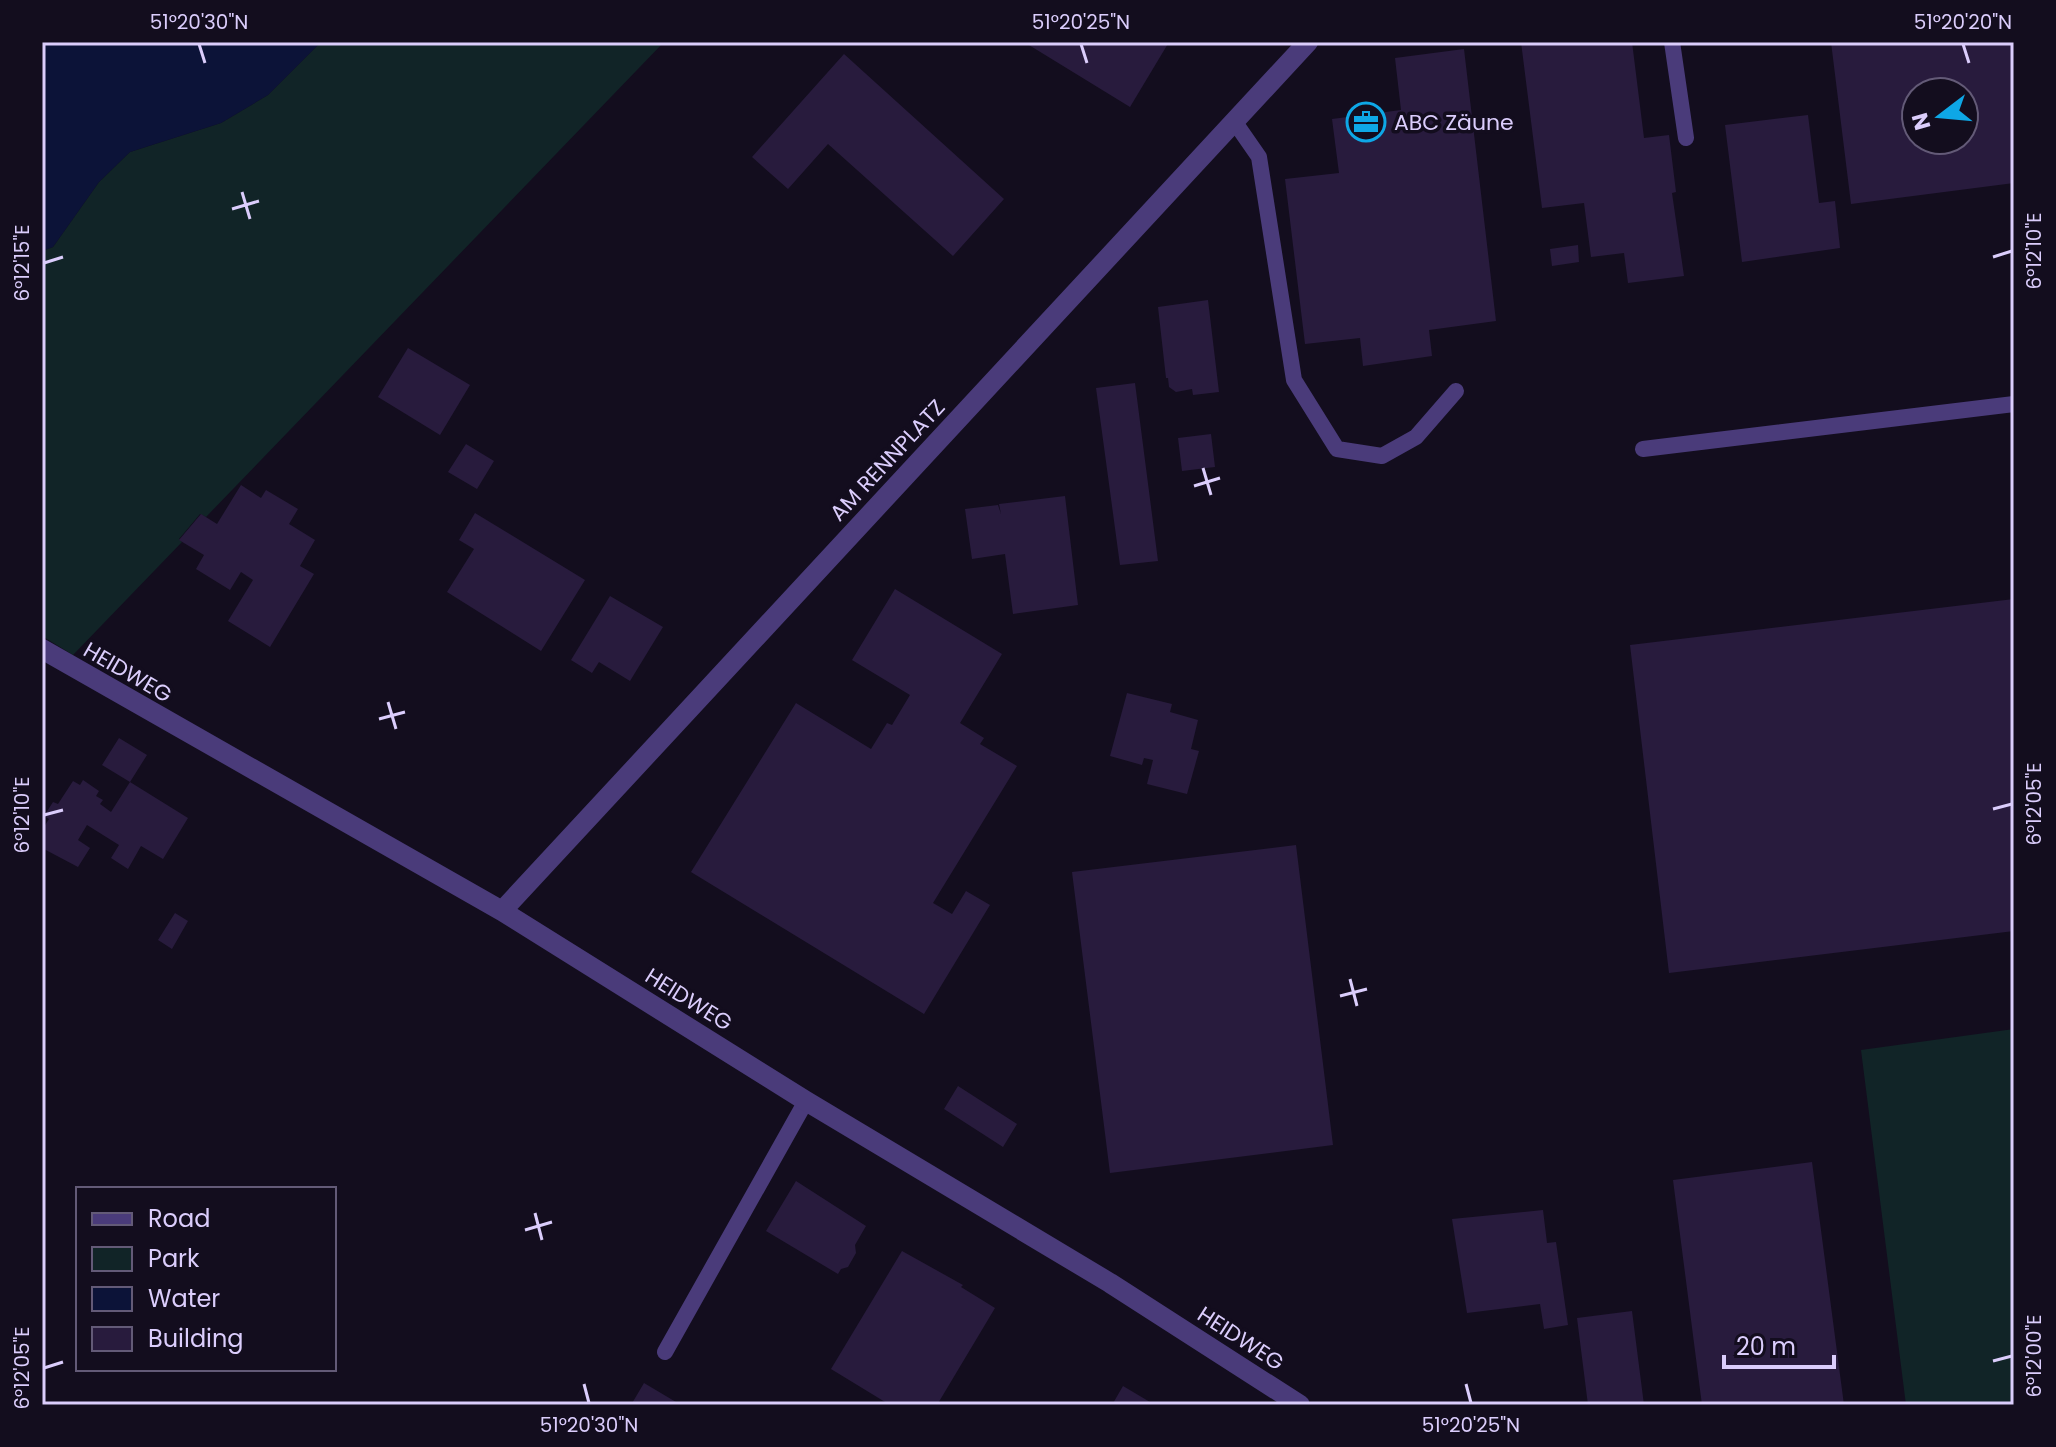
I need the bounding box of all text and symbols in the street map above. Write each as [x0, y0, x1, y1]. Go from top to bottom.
text: 51°20'30"N [150, 8, 248, 36]
text: 51°20'25"N [1032, 8, 1130, 36]
text: 51°20'20"N [1914, 8, 2012, 36]
north arrow [1900, 76, 1980, 156]
office icon: ABC Zäune [1345, 101, 1387, 143]
place label: ABC Zäune [1394, 107, 1514, 138]
text: N [1904, 109, 1938, 134]
text: 6°12'10"E [2020, 212, 2048, 290]
text: 6°12'15"E [8, 224, 36, 302]
street label: AM RENNPLATZ [823, 393, 952, 528]
street label: HEIDWEG [78, 635, 178, 710]
text: 6°12'05"E [2020, 762, 2048, 846]
text: 6°12'10"E [8, 776, 36, 854]
street label: HEIDWEG [639, 960, 738, 1038]
legend [76, 1187, 336, 1371]
text: Road [148, 1202, 210, 1235]
text: Park [148, 1242, 200, 1275]
text: Water [148, 1282, 220, 1315]
street label: HEIDWEG [1191, 1299, 1290, 1378]
text: 6°12'00"E [2020, 1314, 2048, 1398]
scale bar [1724, 1319, 1834, 1369]
text: Building [148, 1322, 244, 1355]
text: 6°12'05"E [8, 1326, 36, 1410]
text: 20 m [1736, 1330, 1796, 1363]
text: 51°20'30"N [540, 1411, 638, 1439]
text: 51°20'25"N [1422, 1411, 1520, 1439]

